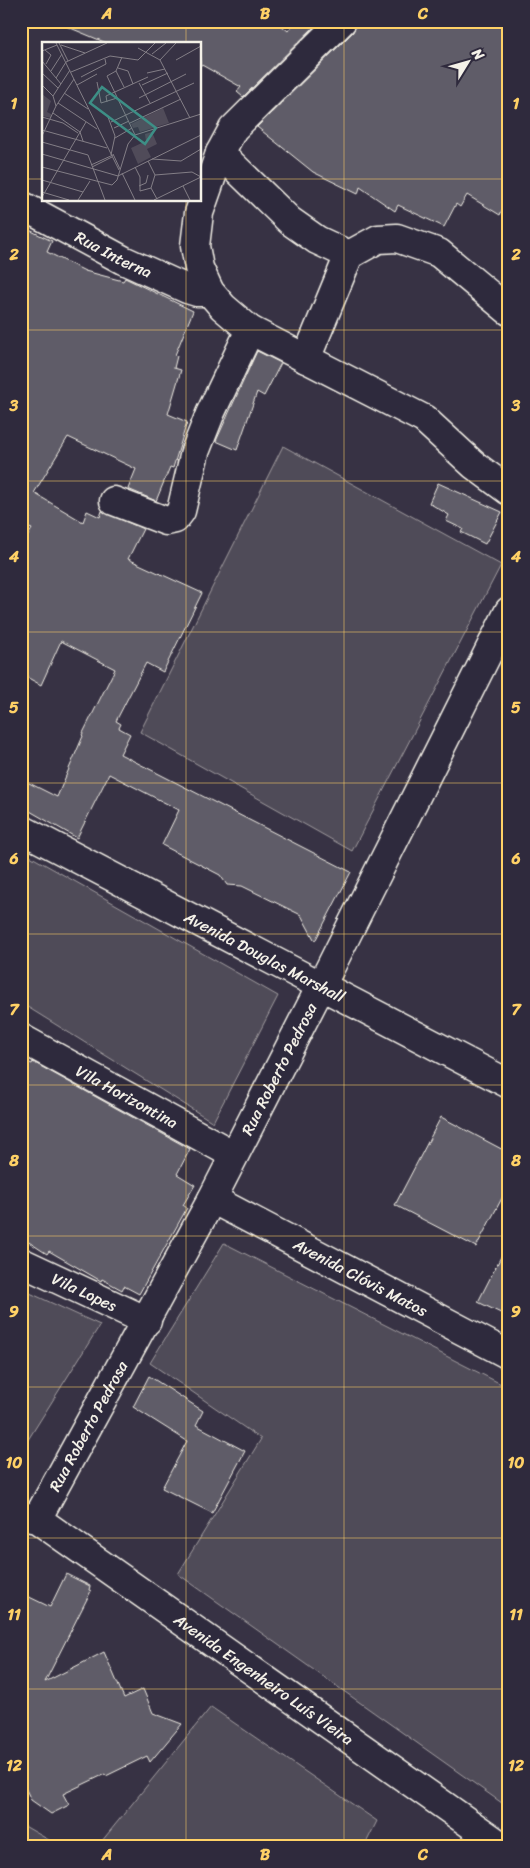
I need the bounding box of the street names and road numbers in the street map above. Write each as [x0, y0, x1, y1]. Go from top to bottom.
street label: Rua Interna [70, 222, 157, 286]
street label: Avenida Douglas Marshall [178, 902, 351, 1011]
street label: Rua Roberto Pedrosa [233, 996, 325, 1140]
street label: Vila Horizontina [70, 1056, 184, 1136]
street label: Avenida Clóvis Matos [287, 1229, 434, 1325]
street label: Vila Lopes [47, 1264, 122, 1320]
street label: Rua Roberto Pedrosa [40, 1354, 136, 1497]
street label: Avenida Engenheiro Luís Vieira [167, 1605, 360, 1752]

